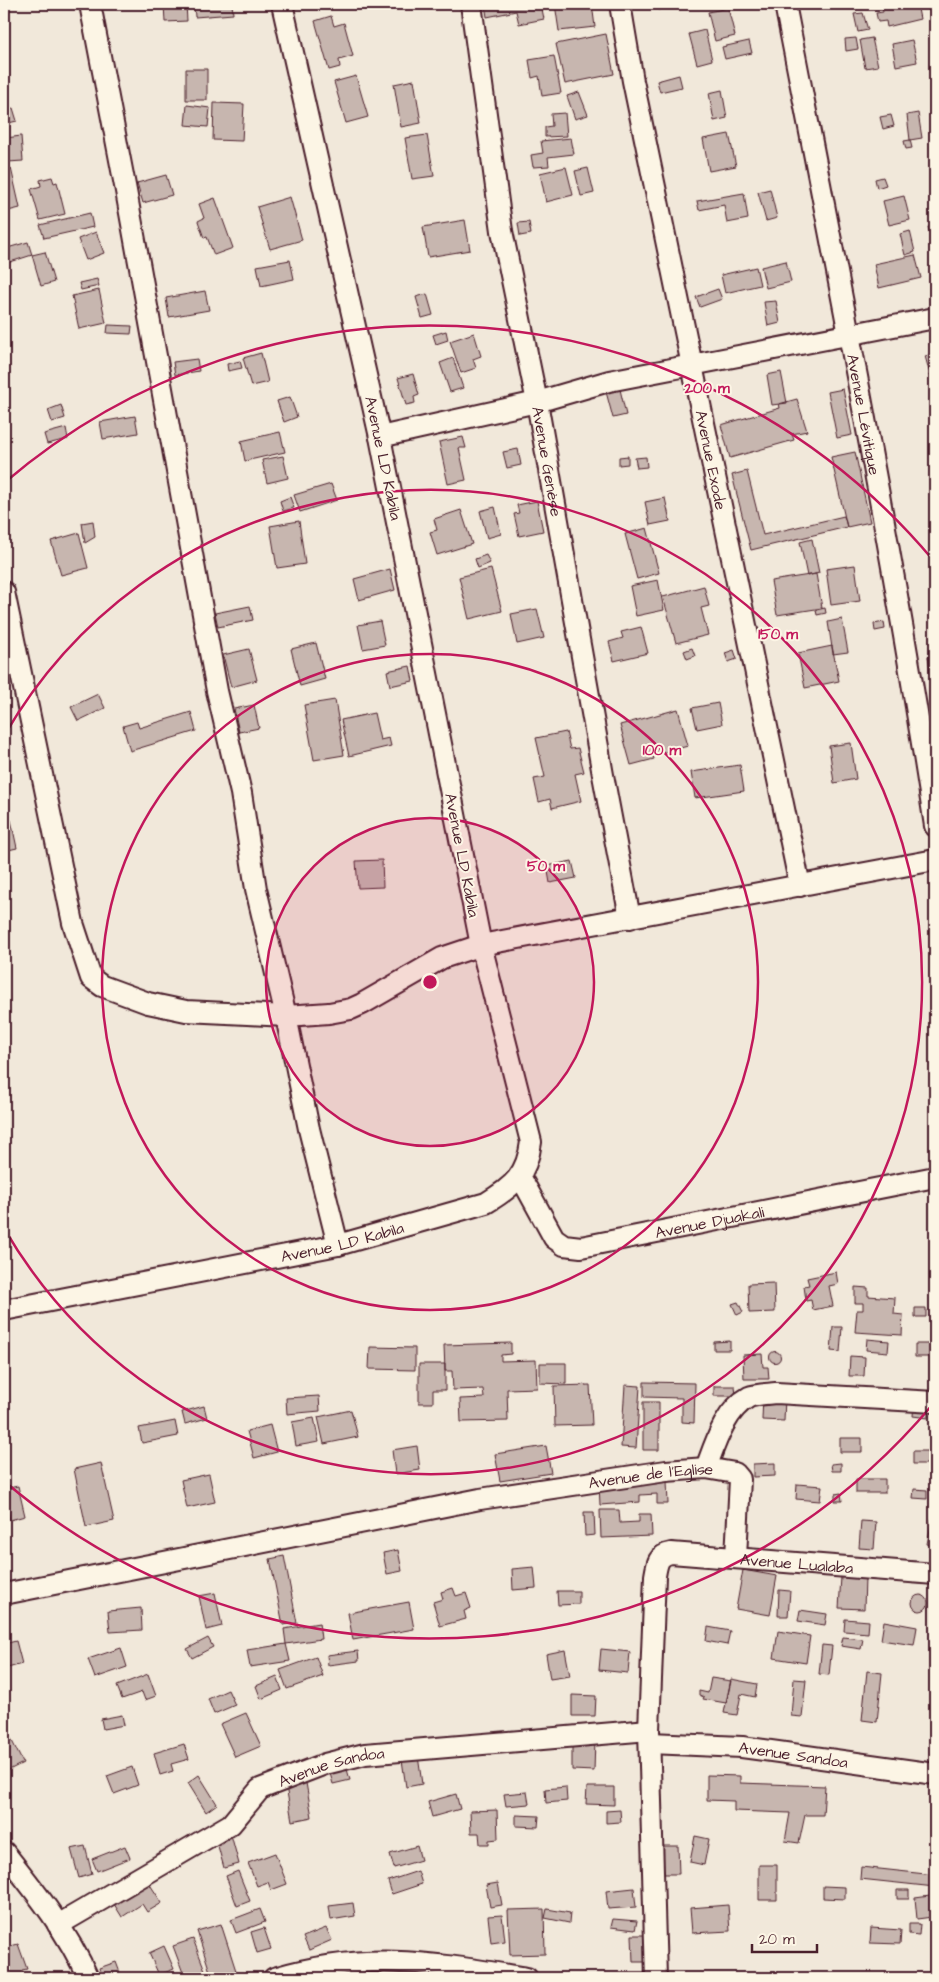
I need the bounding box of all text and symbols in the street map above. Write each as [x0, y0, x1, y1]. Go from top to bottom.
street label: Avenue Lévitique [841, 352, 885, 477]
text: 200 m [683, 378, 730, 399]
street label: Avenue LD Kabila [359, 394, 407, 522]
street label: Avenue Genèse [526, 405, 567, 519]
street label: Avenue Exode [690, 408, 732, 512]
text: 150 m [758, 624, 798, 645]
text: 100 m [643, 740, 682, 761]
street label: Avenue LD Kabila [439, 791, 485, 919]
text: 50 m [527, 856, 565, 877]
centre of rings [421, 973, 439, 991]
street label: Avenue Djuakali [653, 1201, 767, 1244]
street label: Avenue LD Kabila [279, 1217, 407, 1268]
street label: Avenue de l'Eglise [587, 1458, 715, 1495]
street label: Avenue Lualaba [739, 1549, 854, 1579]
street label: Avenue Sandoa [737, 1737, 849, 1774]
street label: Avenue Sandoa [275, 1742, 385, 1793]
scale bar [752, 1922, 816, 1954]
text: 20 m [759, 1929, 795, 1950]

